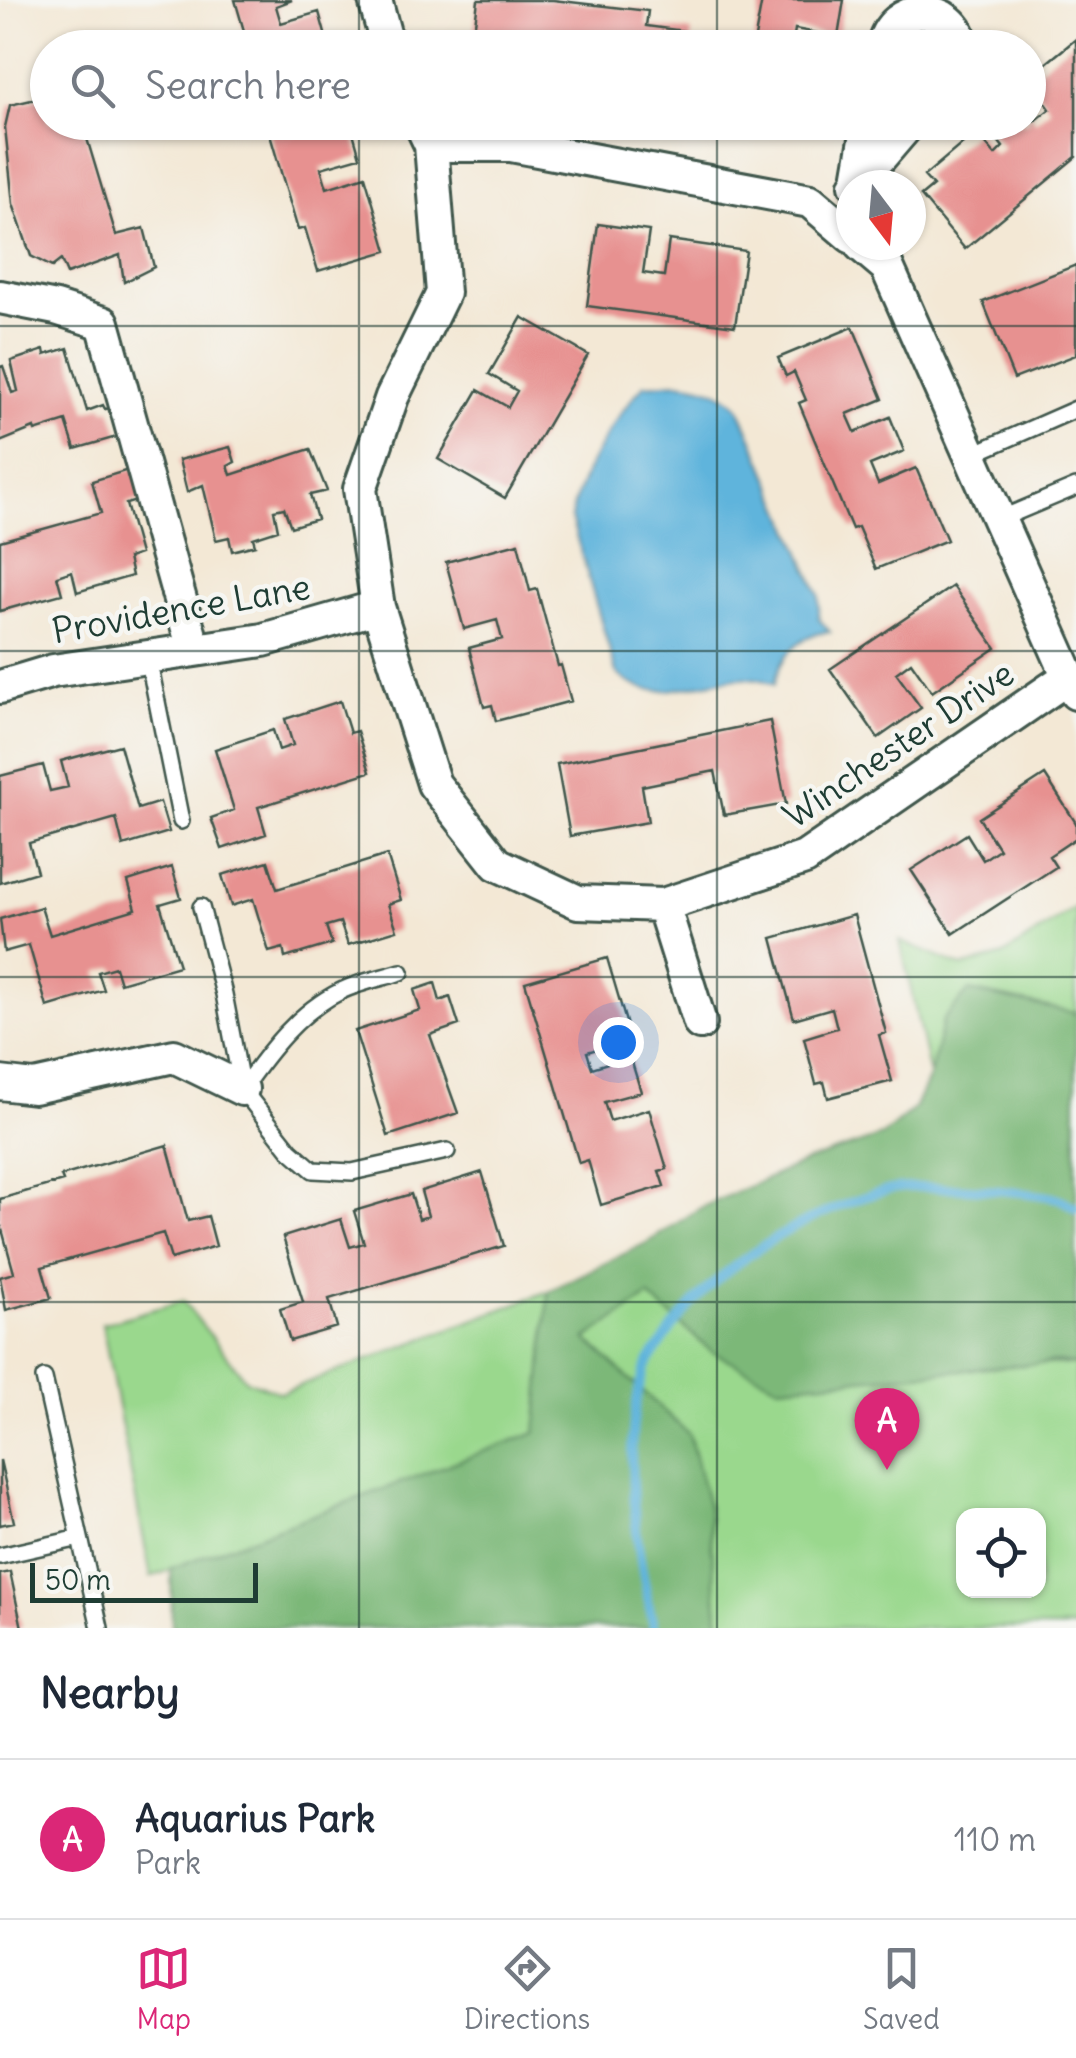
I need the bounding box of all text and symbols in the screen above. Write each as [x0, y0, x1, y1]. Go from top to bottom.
search box [30, 30, 1046, 140]
icon: search [65, 58, 120, 113]
text: Search here [145, 62, 351, 109]
north arrow [836, 170, 926, 260]
street label: Providence Lane [49, 564, 313, 652]
street label: Winchester Drive [774, 651, 1022, 837]
your location [593, 1017, 644, 1068]
pin: A [854, 1388, 920, 1470]
map controls [956, 1508, 1046, 1598]
button: locate [956, 1508, 1046, 1598]
scale bar [30, 1558, 258, 1602]
text: 50 m [45, 1562, 111, 1598]
text: Nearby [40, 1667, 179, 1719]
text: Aquarius Park [135, 1795, 375, 1842]
text: A [62, 1819, 83, 1860]
text: 110 m [954, 1819, 1036, 1860]
text: Park [135, 1842, 201, 1883]
tab: Map [136, 1941, 191, 2037]
tab: Directions [464, 1941, 590, 2037]
tab: Saved [863, 1941, 940, 2037]

